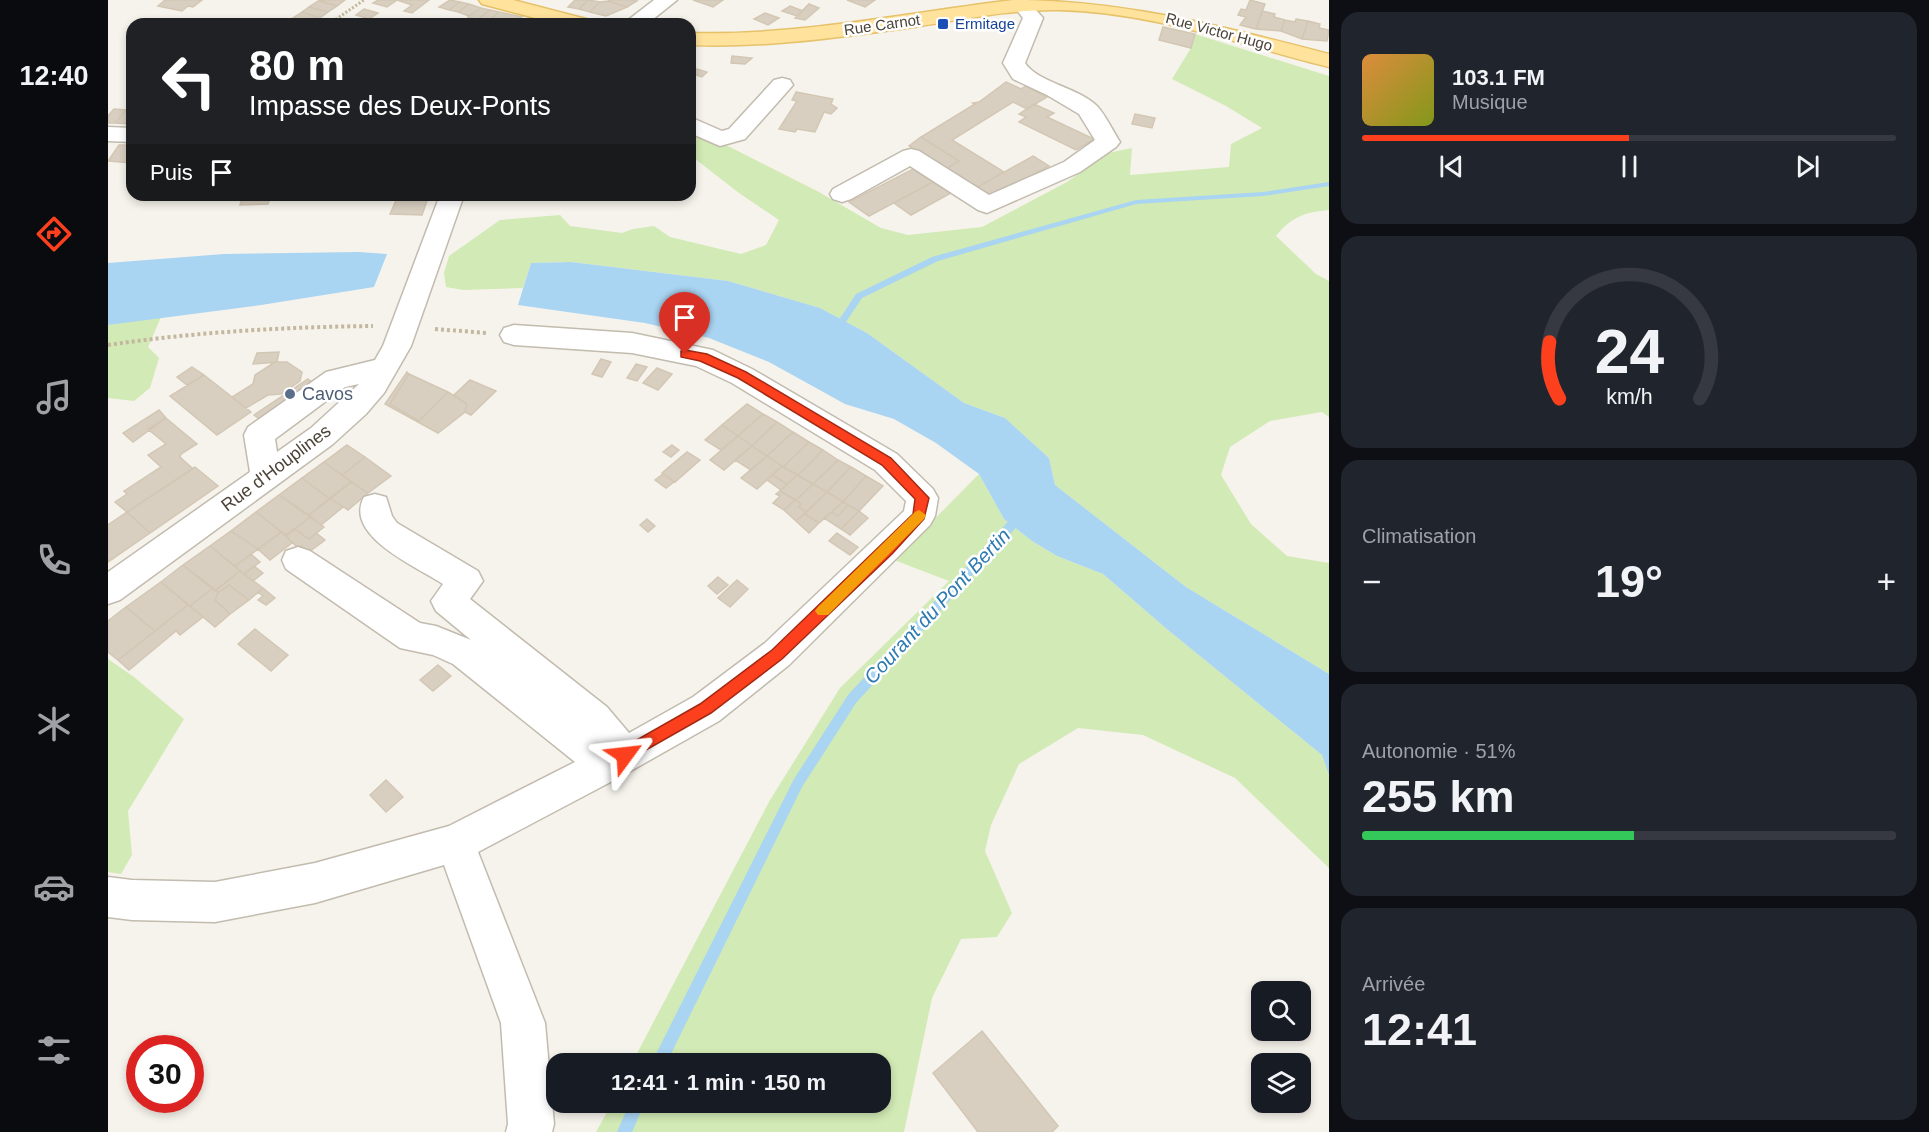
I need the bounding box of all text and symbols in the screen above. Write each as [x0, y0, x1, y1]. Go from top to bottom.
street label: Rue Victor Hugo [1164, 9, 1274, 54]
street label: Rue Carnot [843, 11, 922, 38]
place label: Ermitage [955, 15, 1015, 32]
marker: Ermitage [936, 17, 950, 31]
icon: left [150, 42, 228, 120]
text: 80 m [249, 42, 345, 89]
text: 12:40 [19, 61, 89, 91]
text: 103.1 FM [1452, 65, 1545, 90]
text: Impasse des Deux-Ponts [249, 91, 551, 121]
text: Musique [1452, 91, 1528, 113]
icon: previous [1435, 150, 1468, 183]
icon: pause [1613, 150, 1646, 183]
icon: next [1791, 150, 1824, 183]
icon: arrive [205, 156, 238, 189]
text: Puis [150, 160, 193, 185]
icon: directions [33, 213, 75, 255]
pin [659, 292, 710, 354]
icon: arrive [668, 301, 701, 334]
text: 24 [1594, 317, 1664, 386]
icon: music [33, 376, 75, 418]
place label: Cavos [302, 384, 353, 404]
text: km/h [1606, 385, 1652, 409]
marker: Cavos [283, 387, 297, 401]
street label: Rue d'Houplines [217, 420, 335, 516]
water label: Courant du Pont Bertin [860, 524, 1014, 688]
text: Climatisation [1362, 525, 1476, 547]
icon: phone [33, 539, 75, 581]
text: 19° [1595, 556, 1663, 607]
text: − [1362, 563, 1381, 600]
text: + [1877, 563, 1896, 600]
icon: climate [33, 703, 75, 745]
position arrow [593, 723, 657, 787]
text: Autonomie · 51% [1362, 740, 1515, 762]
text: 255 km [1362, 771, 1515, 822]
icon: car [33, 866, 75, 908]
text: Arrivée [1362, 973, 1425, 995]
map controls [1251, 981, 1311, 1113]
button: search [1251, 981, 1311, 1041]
text: 12:41 [1362, 1004, 1477, 1055]
icon: filters [33, 1029, 75, 1071]
speed limit sign: 30 [126, 1035, 204, 1113]
button: layers [1251, 1053, 1311, 1113]
text: 12:41 · 1 min · 150 m [611, 1070, 826, 1095]

